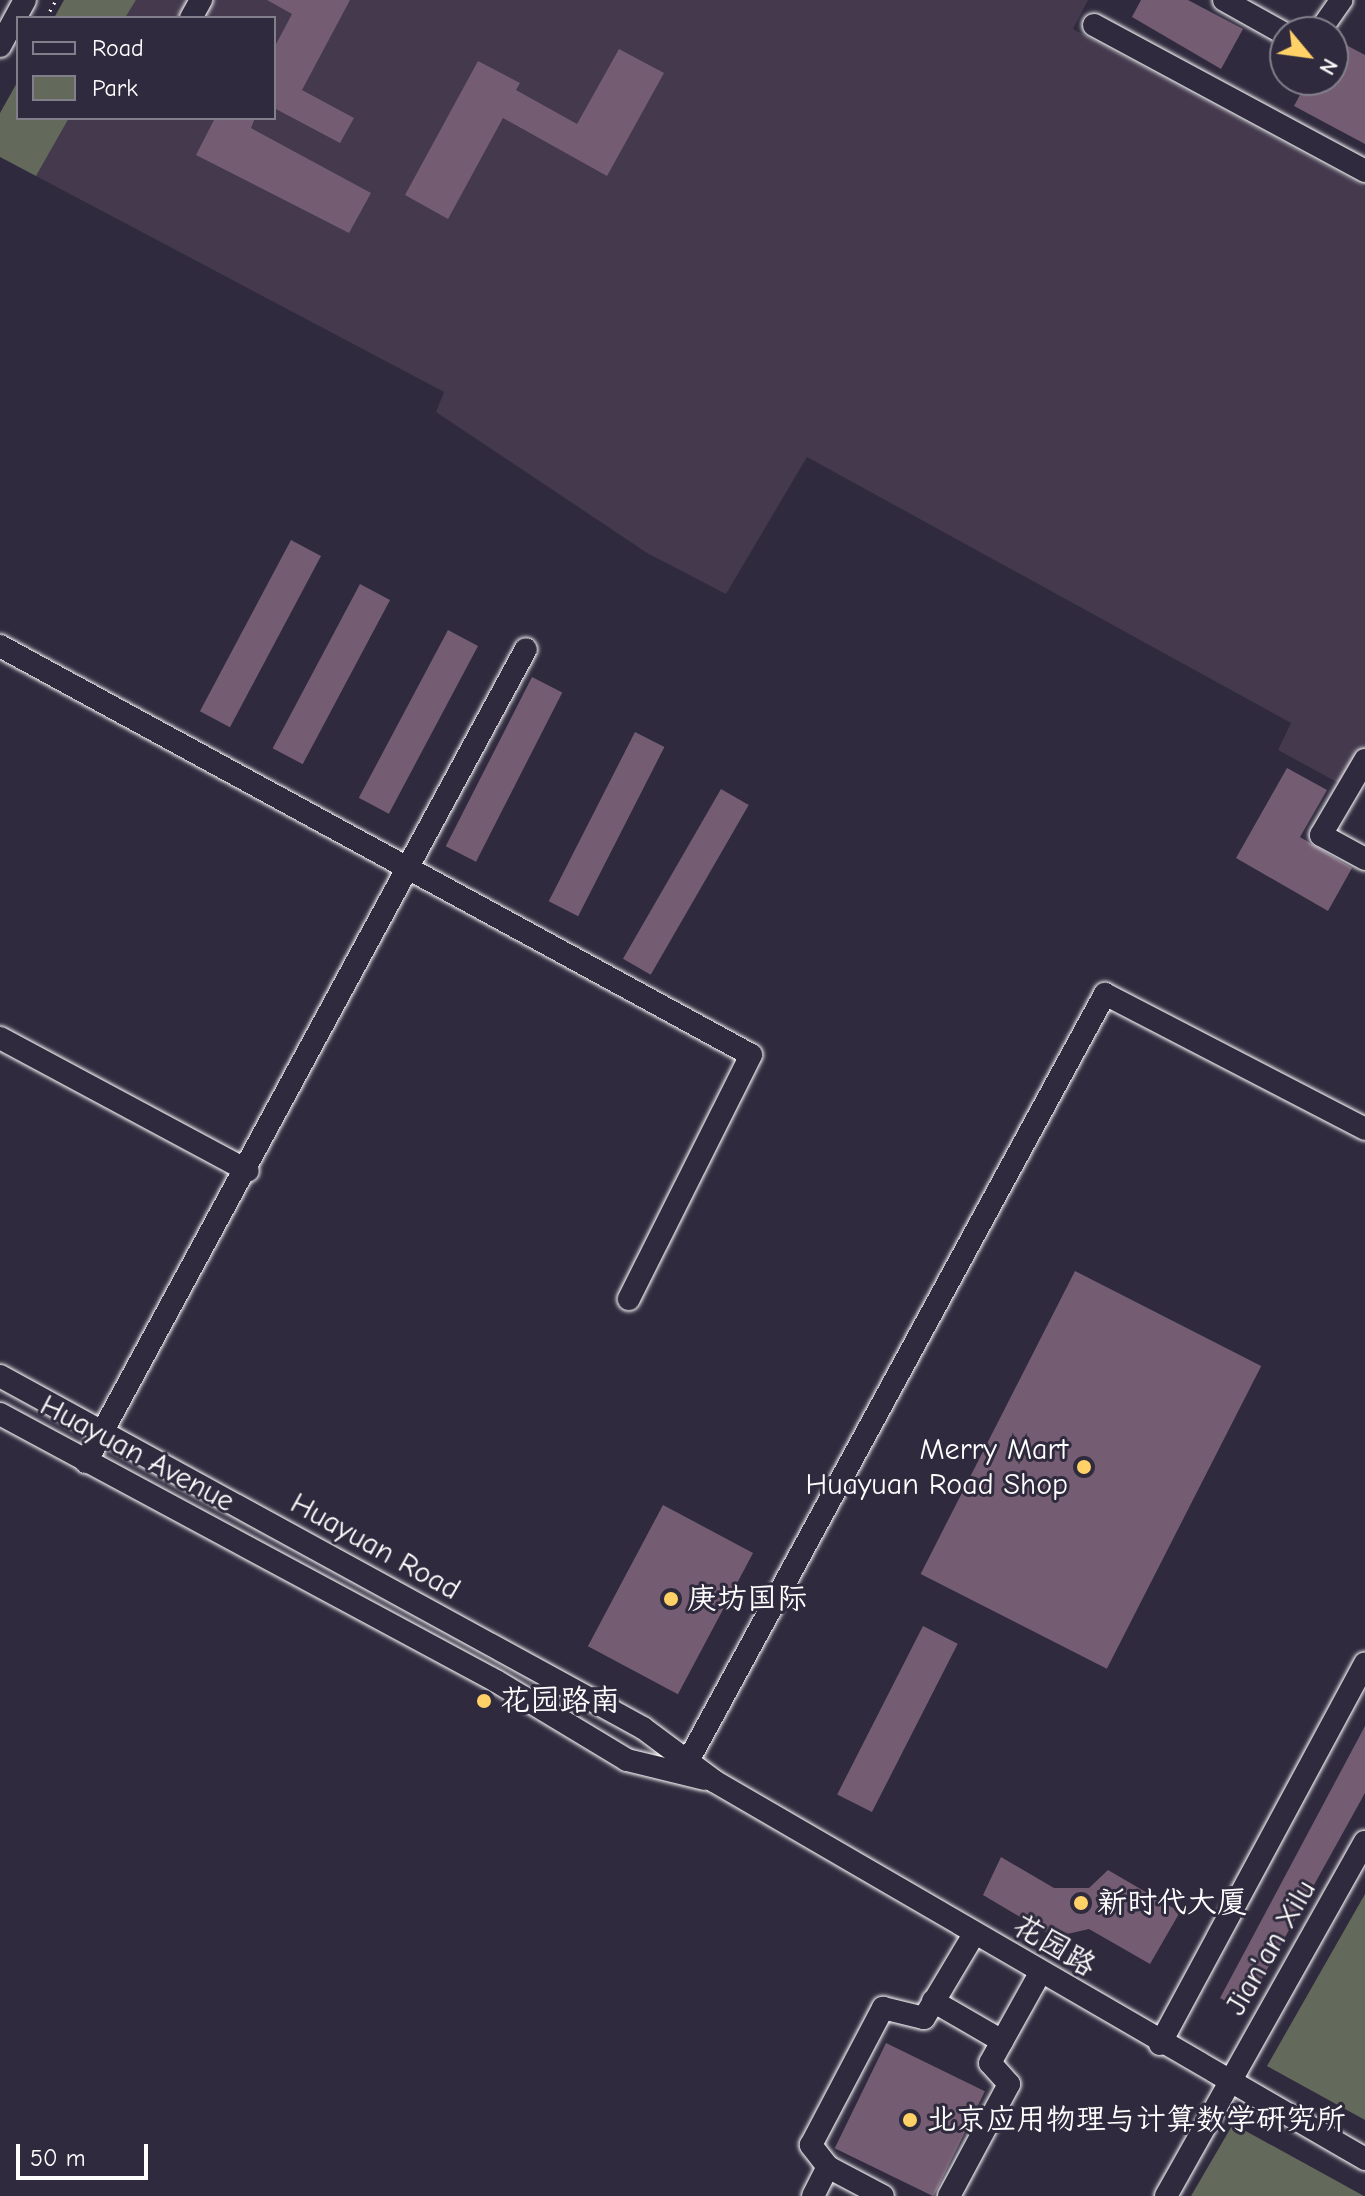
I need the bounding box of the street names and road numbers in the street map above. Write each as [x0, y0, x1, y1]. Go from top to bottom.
street label: Huayuan Avenue [34, 1388, 240, 1520]
street label: Huayuan Road [284, 1486, 466, 1608]
street label: Jian'an Xilu [1218, 1874, 1324, 2022]
street label: 花园路 [1006, 1907, 1102, 1985]

